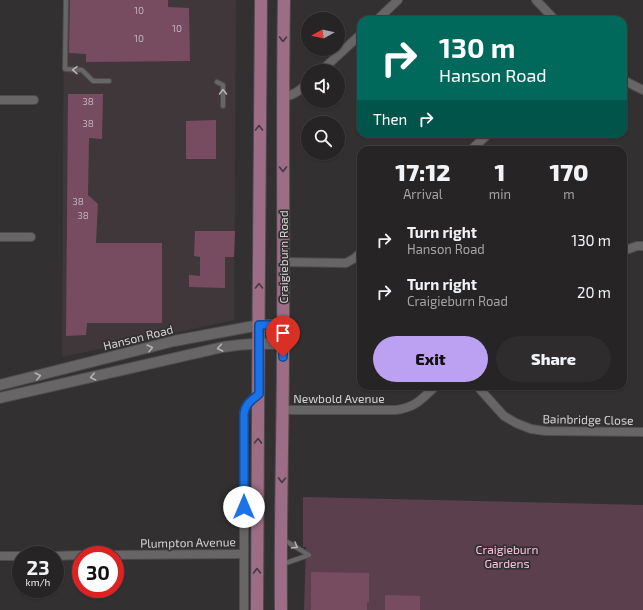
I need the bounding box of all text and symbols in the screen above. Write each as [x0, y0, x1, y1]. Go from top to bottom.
house number: 10 [134, 4, 144, 16]
north arrow [301, 12, 345, 56]
map controls [301, 12, 345, 160]
house number: 10 [172, 22, 182, 34]
text: 130 m [439, 30, 515, 64]
house number: 10 [134, 32, 144, 44]
icon: right [373, 32, 425, 84]
one-way arrow [279, 36, 287, 42]
button: sound [301, 64, 345, 108]
text: Hanson Road [439, 64, 547, 86]
one-way arrow [72, 65, 78, 74]
one-way arrow [219, 89, 227, 95]
house number: 38 [82, 95, 94, 107]
icon: right [415, 108, 437, 130]
text: Then [373, 110, 407, 128]
button: search [301, 116, 345, 160]
house number: 38 [82, 117, 94, 129]
one-way arrow [255, 125, 264, 131]
text: 17:12 [395, 157, 451, 186]
text: 1 [495, 157, 505, 186]
text: 170 [549, 157, 589, 186]
one-way arrow [279, 166, 287, 172]
text: Arrival [403, 186, 443, 202]
text: min [489, 186, 511, 202]
text: m [563, 186, 575, 202]
house number: 38 [72, 195, 84, 207]
house number: 38 [77, 209, 89, 221]
street label: Craigieburn Road [276, 210, 290, 304]
text: Turn right [407, 223, 477, 241]
icon: right [373, 229, 395, 251]
text: 130 m [571, 231, 611, 249]
text: Hanson Road [407, 241, 485, 257]
text: Turn right [407, 275, 477, 293]
icon: right [373, 281, 395, 303]
one-way arrow [255, 283, 263, 289]
text: 20 m [577, 283, 611, 301]
text: Craigieburn Road [407, 293, 508, 309]
pin [266, 316, 300, 357]
street label: Hanson Road [101, 322, 175, 352]
icon: arrive [272, 322, 294, 344]
button: Exit [373, 336, 488, 382]
button: Share [496, 336, 611, 382]
one-way arrow [217, 343, 223, 351]
one-way arrow [146, 344, 153, 352]
one-way arrow [34, 372, 41, 381]
one-way arrow [90, 372, 96, 380]
street label: Newbold Avenue [293, 391, 385, 405]
street label: Bainbridge Close [542, 411, 634, 427]
one-way arrow [254, 438, 262, 444]
one-way arrow [277, 477, 286, 483]
position arrow [223, 486, 265, 528]
street label: Plumpton Avenue [140, 534, 236, 550]
one-way arrow [291, 542, 298, 549]
park label: Craigieburn Gardens [476, 542, 538, 570]
speed limit sign: 30 [72, 546, 124, 598]
text: 23 [27, 555, 49, 579]
one-way arrow [253, 568, 261, 574]
text: km/h [26, 576, 50, 588]

